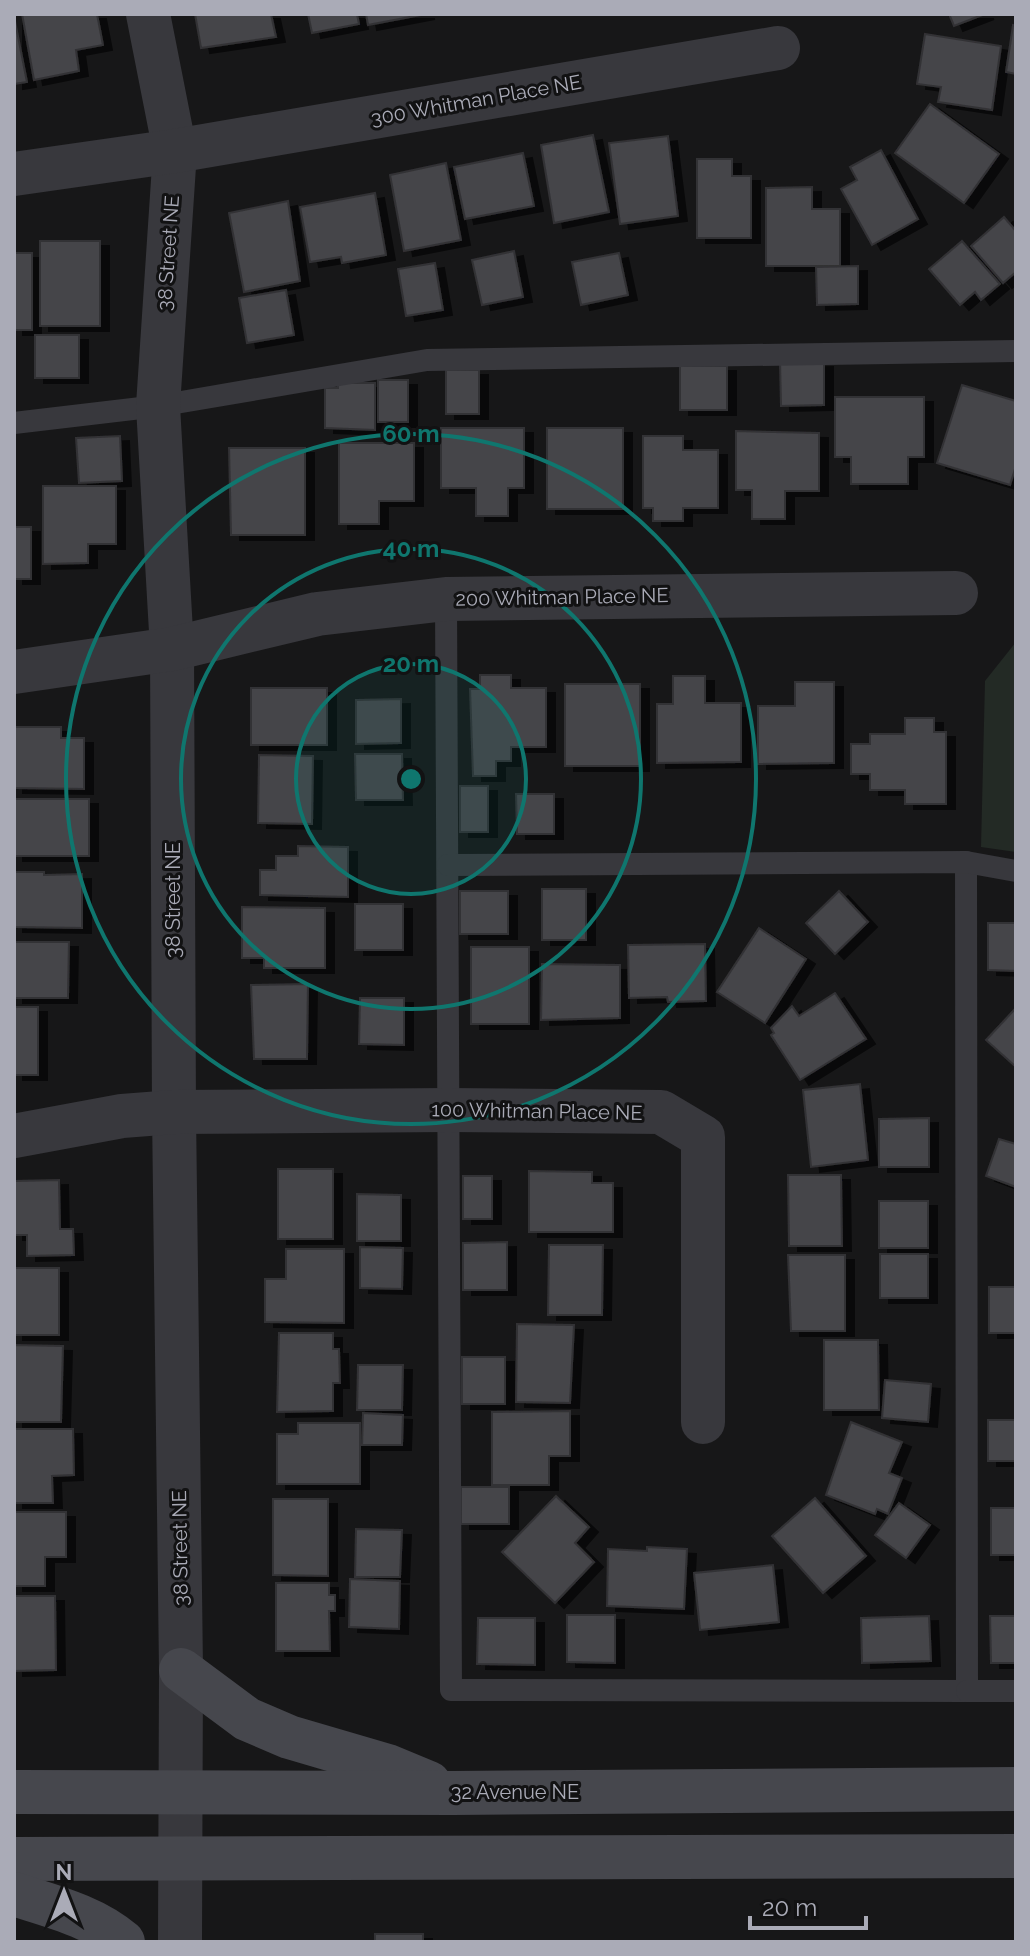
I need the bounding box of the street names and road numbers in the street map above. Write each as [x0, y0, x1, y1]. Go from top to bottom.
street label: 300 Whitman Place NE [369, 70, 583, 130]
street label: 38 Street NE [152, 194, 184, 312]
street label: 200 Whitman Place NE [455, 583, 669, 611]
street label: 38 Street NE [161, 842, 185, 958]
street label: 100 Whitman Place NE [431, 1097, 643, 1125]
street label: 38 Street NE [167, 1490, 193, 1606]
street label: 32 Avenue NE [451, 1780, 579, 1804]

